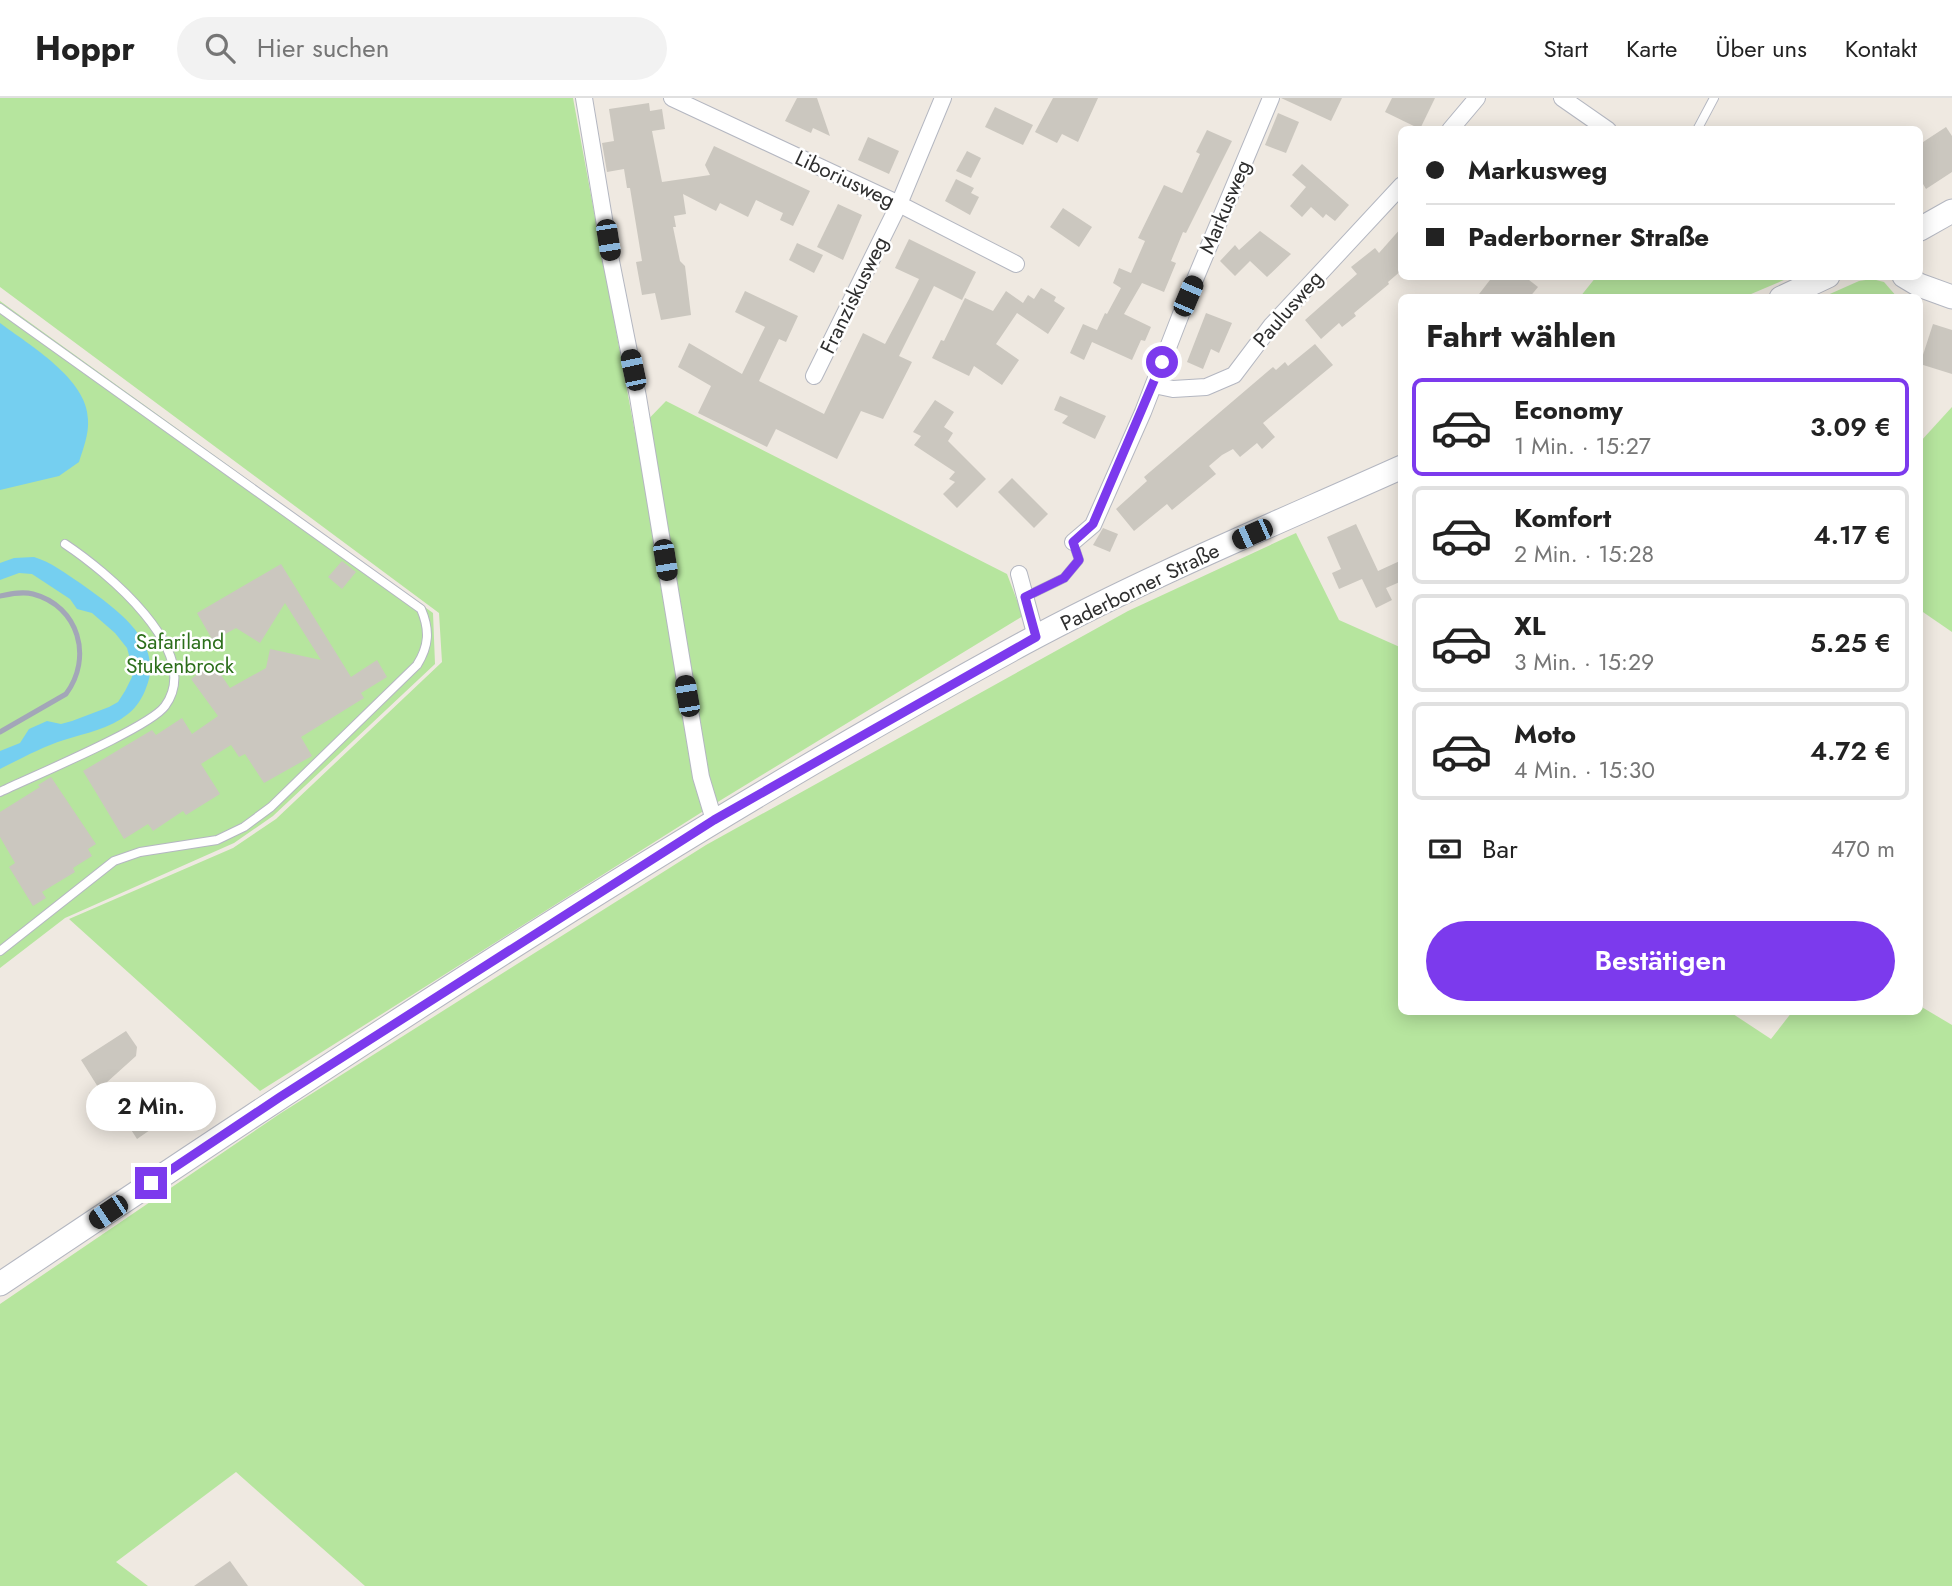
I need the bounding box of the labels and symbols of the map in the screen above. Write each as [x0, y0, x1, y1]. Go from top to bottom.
street label: Liboriusweg [790, 143, 900, 215]
street label: Markusweg [1192, 155, 1258, 259]
car [595, 218, 622, 262]
street label: Franziskusweg [813, 231, 895, 359]
street label: Paulusweg [1246, 264, 1330, 354]
car [1171, 273, 1206, 319]
route start [1146, 346, 1178, 378]
car [619, 347, 648, 393]
car [1229, 516, 1276, 552]
street label: Paderborner Straße [1055, 535, 1225, 639]
car [652, 538, 679, 582]
park label: Safariland Stukenbrock [126, 627, 235, 681]
car [674, 673, 701, 719]
callout: 2 Min. [86, 1082, 216, 1130]
route end [135, 1167, 167, 1199]
car [85, 1192, 132, 1232]

